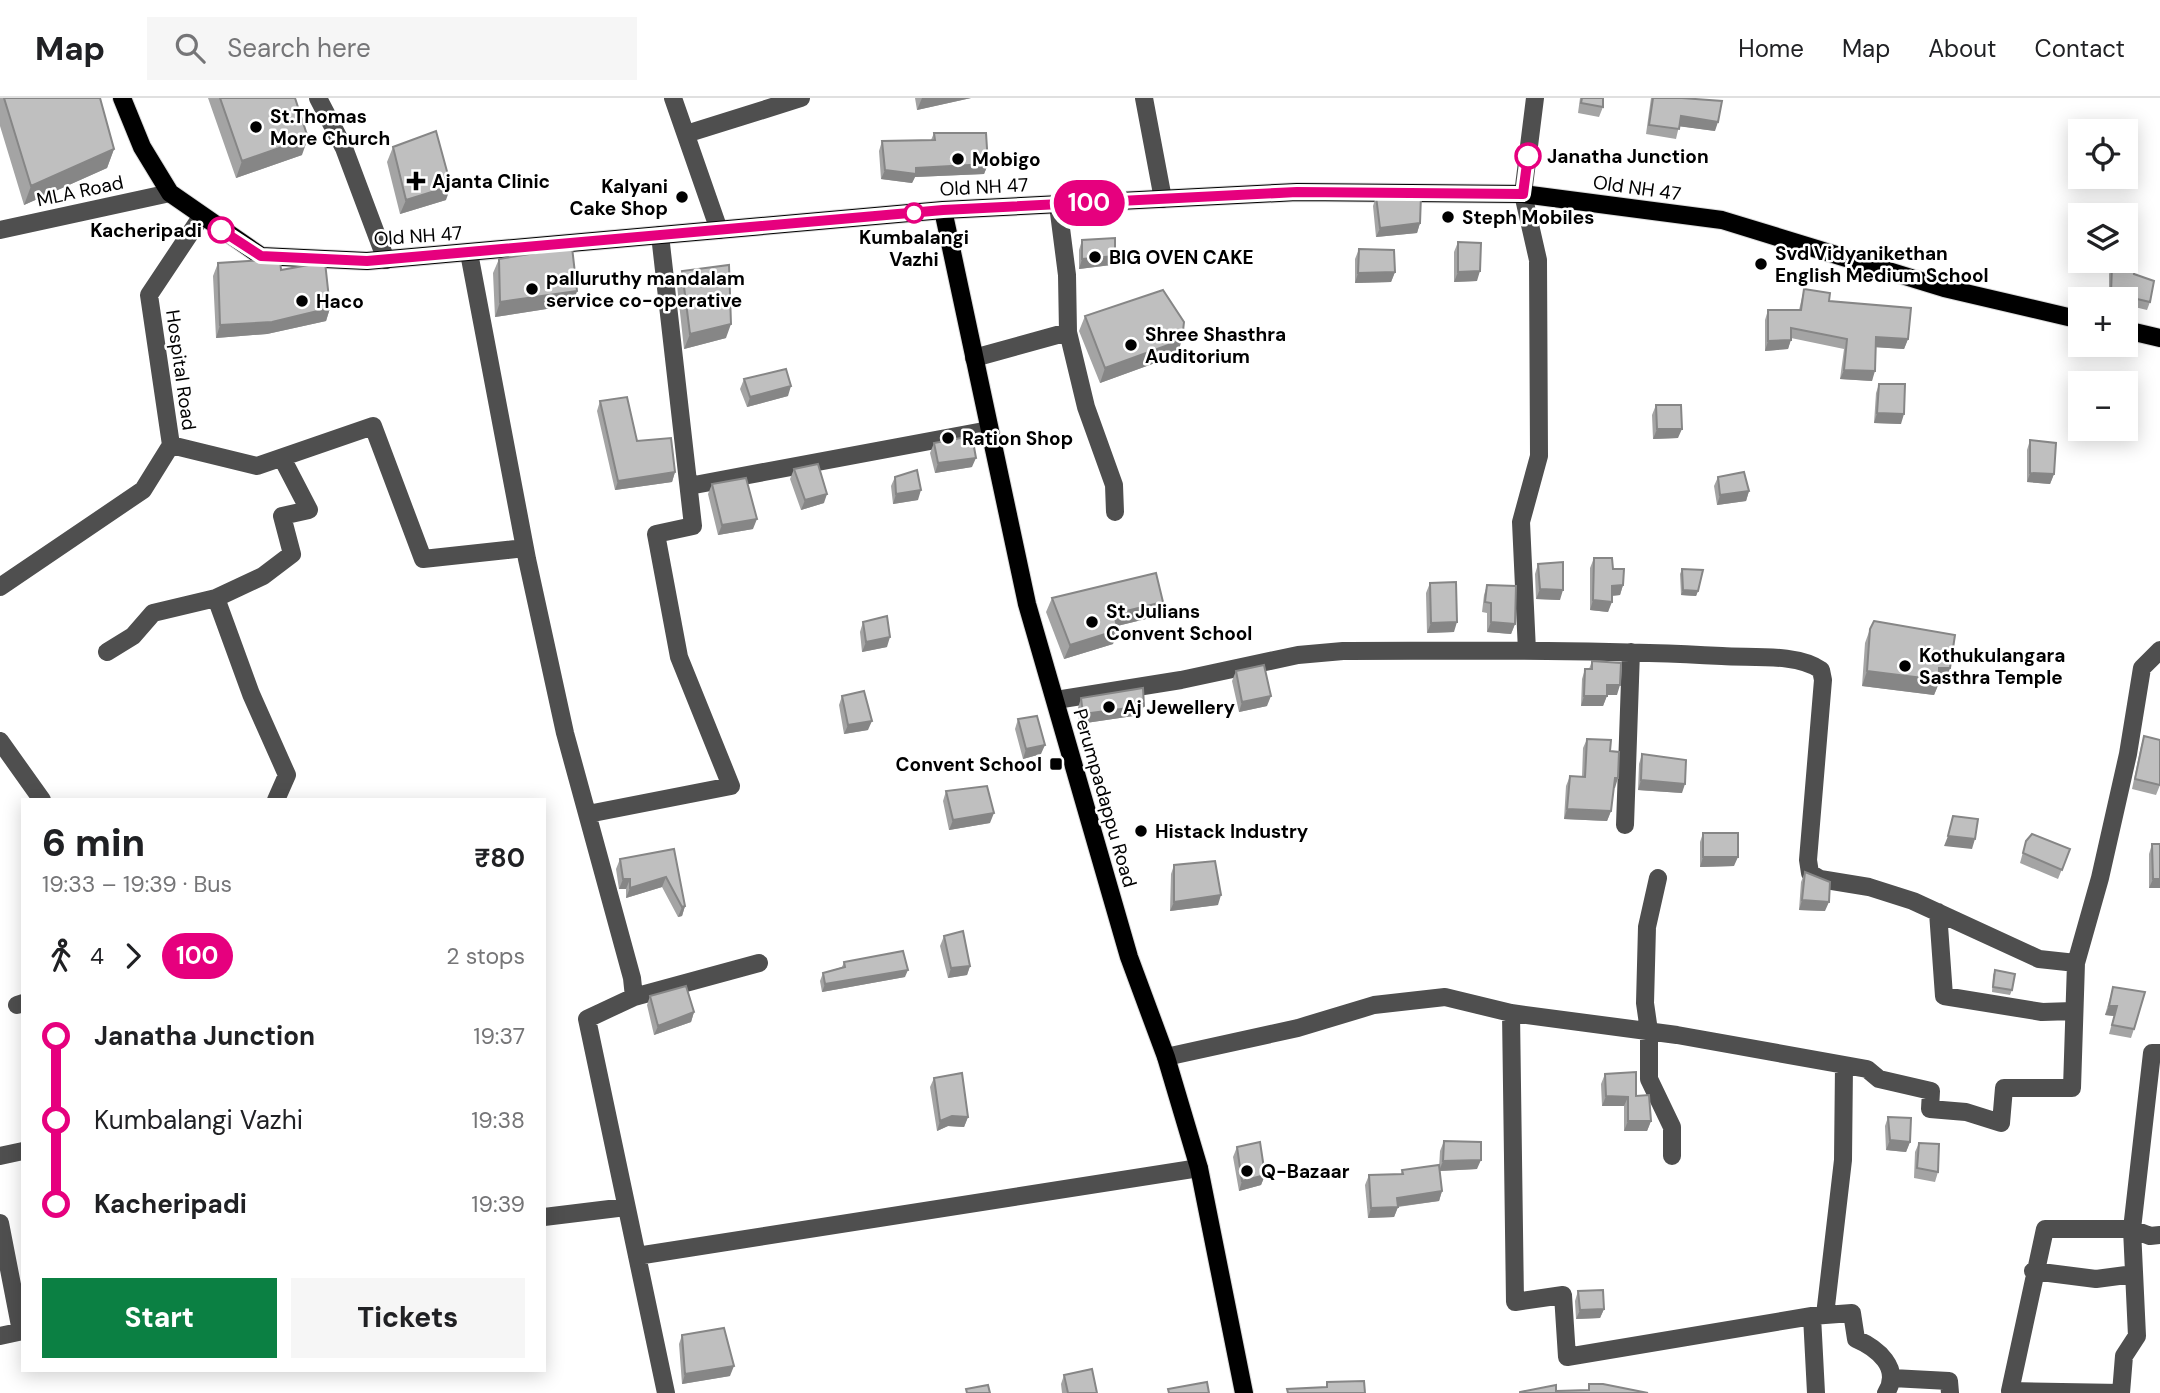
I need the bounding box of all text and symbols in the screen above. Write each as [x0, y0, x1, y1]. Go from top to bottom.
search box [147, 17, 637, 80]
text: Map [35, 27, 105, 70]
icon: search [171, 29, 209, 67]
text: Search here [227, 31, 371, 65]
text: Home [1738, 33, 1804, 64]
text: Map [1842, 33, 1890, 64]
text: About [1928, 33, 1997, 64]
text: Contact [2035, 33, 2125, 64]
place label: St.Thomas More Church [270, 104, 390, 151]
marker: St.Thomas More Church [248, 119, 264, 135]
map controls [2068, 119, 2138, 441]
button: locate [2068, 119, 2138, 189]
marker: Janatha Junction [1515, 143, 1541, 169]
place label: Janatha Junction [1547, 144, 1709, 169]
place label: Mobigo [972, 147, 1041, 172]
marker: Mobigo [950, 151, 966, 167]
place label: Ajanta Clinic [432, 169, 550, 194]
street label: Old NH 47 [1591, 169, 1683, 207]
street label: MLA Road [34, 170, 126, 212]
marker: Ajanta Clinic [406, 171, 426, 191]
street label: Old NH 47 [939, 172, 1029, 202]
place label: Kalyani Cake Shop [570, 174, 668, 221]
line badge: 100 [1049, 180, 1129, 226]
text: 100 [1068, 187, 1110, 218]
marker: Kalyani Cake Shop [674, 189, 690, 205]
marker: Kumbalangi Vazhi [904, 203, 924, 223]
button: layers [2068, 203, 2138, 273]
place label: Steph Mobiles [1462, 205, 1594, 230]
marker: Steph Mobiles [1440, 209, 1456, 225]
marker: Kacheripadi [208, 217, 234, 243]
place label: Kacheripadi [90, 218, 202, 243]
street label: Old NH 47 [373, 220, 463, 252]
place label: Kumbalangi Vazhi [859, 225, 969, 272]
place label: Svd Vidyanikethan English Medium School [1775, 241, 1989, 288]
place label: BIG OVEN CAKE [1109, 245, 1254, 270]
marker: BIG OVEN CAKE [1087, 249, 1103, 265]
marker: Svd Vidyanikethan English Medium School [1753, 256, 1769, 272]
place label: palluruthy mandalam service co-operative [546, 266, 745, 313]
marker: palluruthy mandalam service co-operative [524, 281, 540, 297]
button: + [2068, 287, 2138, 357]
place label: Haco [316, 289, 364, 314]
marker: Haco [294, 293, 310, 309]
street label: Hospital Road [160, 308, 202, 432]
place label: Shree Shasthra Auditorium [1145, 322, 1286, 369]
marker: Shree Shasthra Auditorium [1123, 337, 1139, 353]
button: − [2068, 371, 2138, 441]
place label: Ration Shop [962, 426, 1073, 451]
marker: Ration Shop [940, 430, 956, 446]
place label: St. Julians Convent School [1106, 599, 1252, 646]
marker: St. Julians Convent School [1084, 614, 1100, 630]
place label: Kothukulangara Sasthra Temple [1919, 643, 2065, 690]
marker: Kothukulangara Sasthra Temple [1897, 658, 1913, 674]
place label: Aj Jewellery [1123, 695, 1236, 720]
marker: Aj Jewellery [1101, 699, 1117, 715]
street label: Perumpadappu Road [1068, 706, 1142, 890]
place label: Convent School [896, 752, 1042, 777]
marker: Convent School [1048, 756, 1064, 772]
text: 6 min [42, 818, 145, 868]
place label: Histack Industry [1155, 819, 1309, 844]
marker: Histack Industry [1133, 823, 1149, 839]
text: ₹80 [474, 841, 525, 875]
text: 19:33 – 19:39 · Bus [42, 869, 232, 899]
icon: walk [42, 937, 80, 975]
icon: forward [114, 937, 152, 975]
text: 100 [176, 940, 219, 971]
text: 4 [90, 941, 104, 971]
text: 2 stops [446, 941, 525, 971]
text: Janatha Junction [94, 1019, 315, 1053]
text: 19:37 [473, 1021, 525, 1051]
text: Kumbalangi Vazhi [94, 1103, 303, 1137]
text: 19:38 [471, 1105, 525, 1135]
place label: Q-Bazaar [1261, 1159, 1350, 1184]
marker: Q-Bazaar [1239, 1163, 1255, 1179]
text: Kacheripadi [94, 1187, 247, 1221]
text: 19:39 [471, 1189, 525, 1219]
button: Start [42, 1278, 277, 1358]
button: Tickets [291, 1278, 525, 1358]

